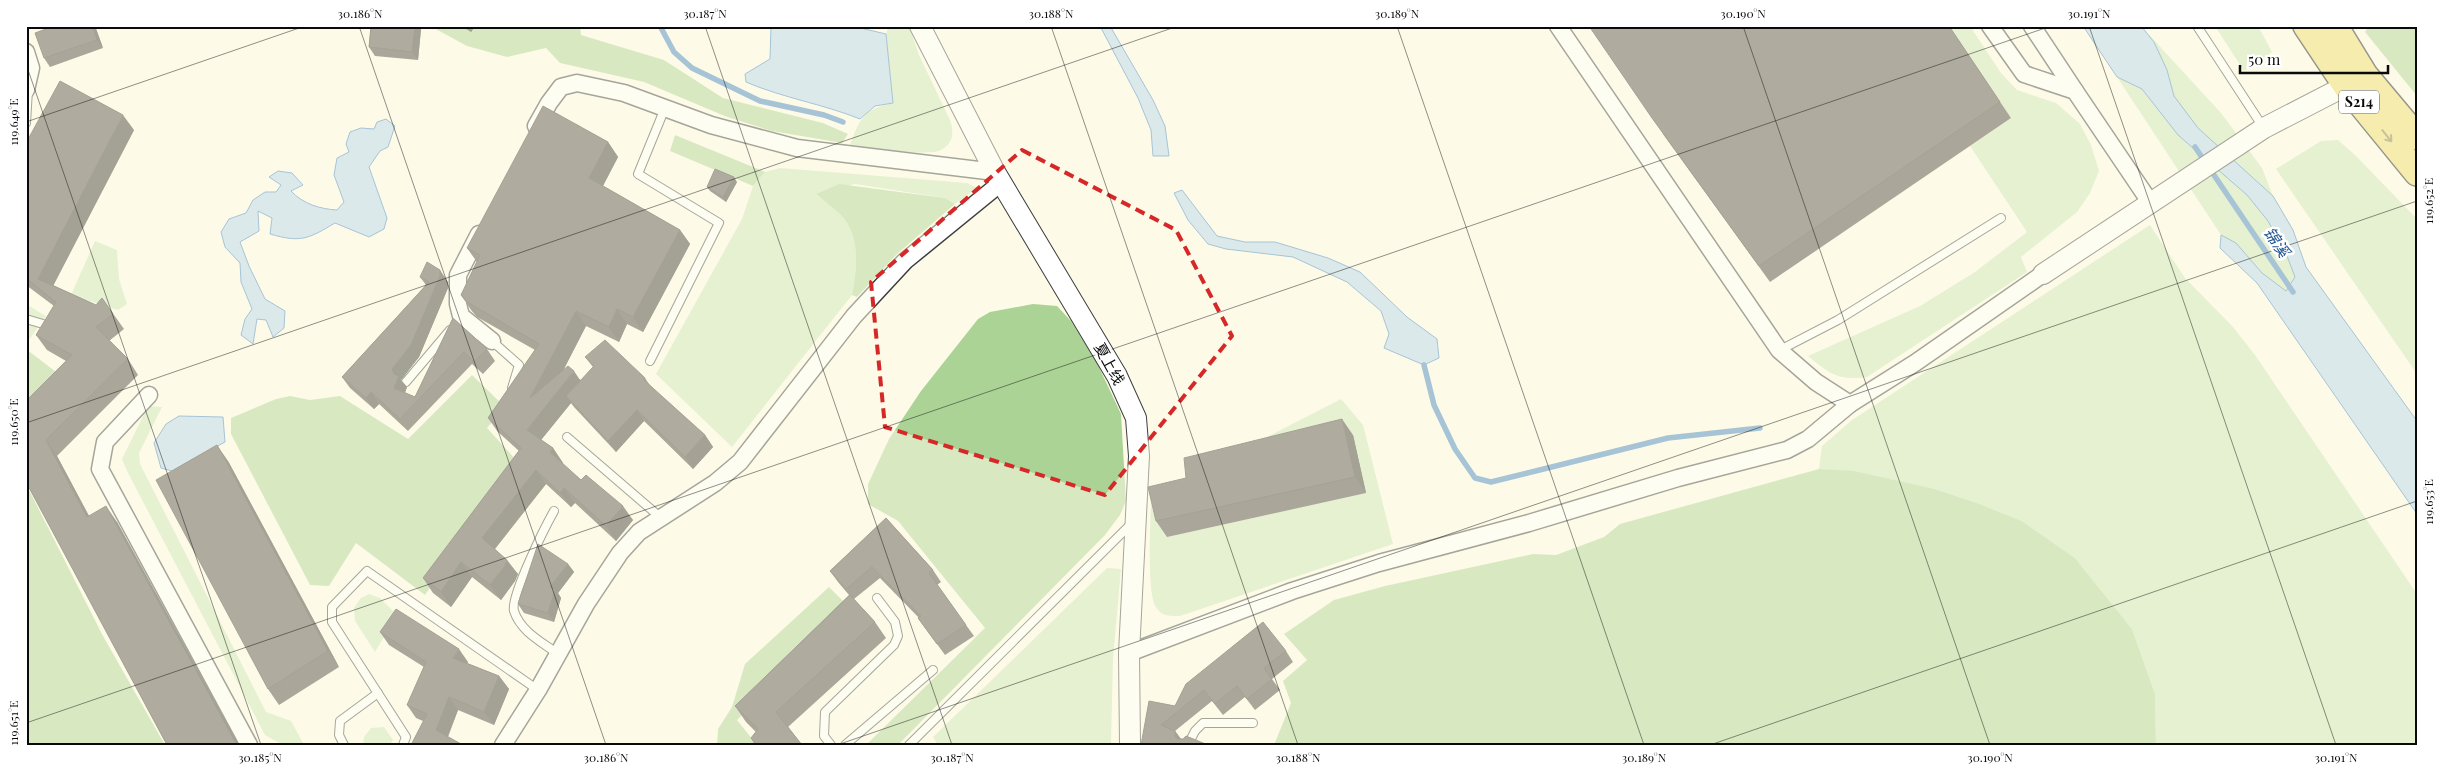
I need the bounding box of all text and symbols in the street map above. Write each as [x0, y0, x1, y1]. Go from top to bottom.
text: 30.186°N [338, 5, 383, 21]
text: 30.187°N [683, 5, 727, 21]
text: 30.188°N [1028, 5, 1074, 21]
text: 30.189°N [1375, 5, 1420, 21]
text: 30.190°N [1720, 5, 1766, 21]
text: 30.191°N [2068, 5, 2111, 21]
scale bar [2240, 42, 2388, 74]
text: 50 m [2248, 49, 2281, 69]
road number: S214 [2339, 90, 2379, 114]
text: 119.649°E [5, 98, 21, 146]
one-way arrow [2381, 129, 2392, 142]
text: 119.652°E [2420, 178, 2436, 224]
water label: 锦溪 [2260, 223, 2296, 263]
street label: 夏上线 [1090, 339, 1130, 388]
text: 119.650°E [5, 398, 21, 446]
text: 119.653°E [2420, 479, 2436, 525]
text: 119.651°E [5, 701, 21, 745]
text: 30.185°N [238, 749, 282, 765]
text: 30.186°N [584, 749, 629, 765]
text: 30.187°N [930, 749, 974, 765]
text: 30.188°N [1275, 749, 1321, 765]
text: 30.189°N [1622, 749, 1667, 765]
text: 30.190°N [1967, 749, 2013, 765]
text: 30.191°N [2315, 749, 2358, 765]

